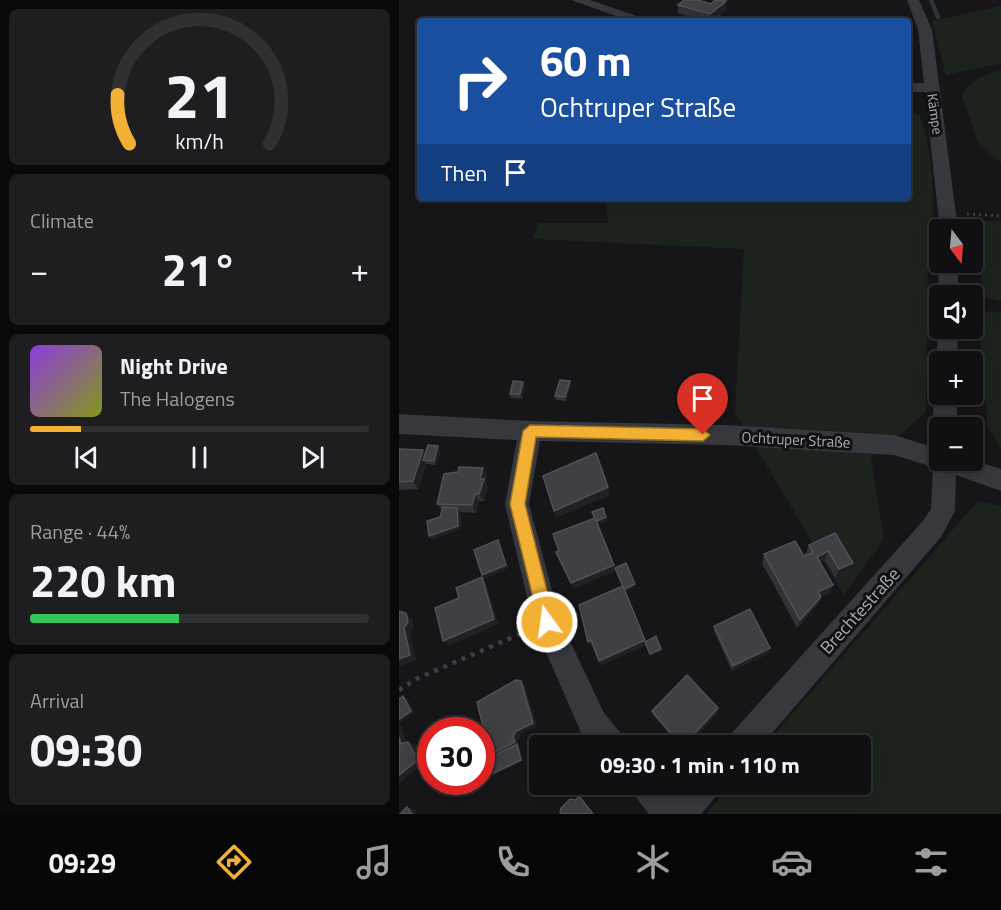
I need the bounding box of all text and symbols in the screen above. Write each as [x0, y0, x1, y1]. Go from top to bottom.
text: 60 m [540, 28, 632, 92]
icon: right [441, 42, 519, 120]
text: 21 [165, 47, 234, 142]
text: Ochtruper Straße [540, 86, 736, 127]
street label: Kämpe [922, 92, 949, 136]
text: km/h [175, 125, 224, 157]
text: Then [441, 156, 487, 190]
icon: arrive [499, 156, 532, 189]
text: Climate [30, 205, 94, 236]
north arrow [929, 219, 983, 273]
map controls [929, 219, 983, 471]
text: 21° [162, 235, 237, 303]
text: − [30, 245, 48, 295]
text: + [351, 245, 369, 295]
button: sound [929, 285, 983, 339]
text: Night Drive [120, 349, 228, 383]
button: + [929, 351, 983, 405]
pin [677, 373, 728, 435]
icon: arrive [686, 382, 719, 415]
text: The Halogens [120, 383, 235, 414]
button: − [929, 417, 983, 471]
street label: Ochtruper Straße [741, 425, 851, 454]
icon: previous [70, 441, 103, 474]
icon: pause [183, 441, 216, 474]
icon: next [296, 441, 329, 474]
text: Range · 44% [30, 516, 130, 547]
text: 220 km [30, 546, 176, 614]
street label: Brechtestraße [813, 561, 906, 660]
position arrow [515, 590, 579, 654]
text: Arrival [30, 685, 84, 716]
text: 09:30 [30, 715, 142, 783]
speed limit sign: 30 [417, 717, 495, 795]
text: 09:30 · 1 min · 110 m [600, 748, 800, 782]
icon: directions [213, 841, 255, 883]
icon: music [353, 841, 395, 883]
icon: phone [492, 841, 534, 883]
icon: climate [632, 841, 674, 883]
icon: car [771, 841, 813, 883]
icon: filters [910, 841, 952, 883]
text: 09:29 [49, 842, 116, 883]

